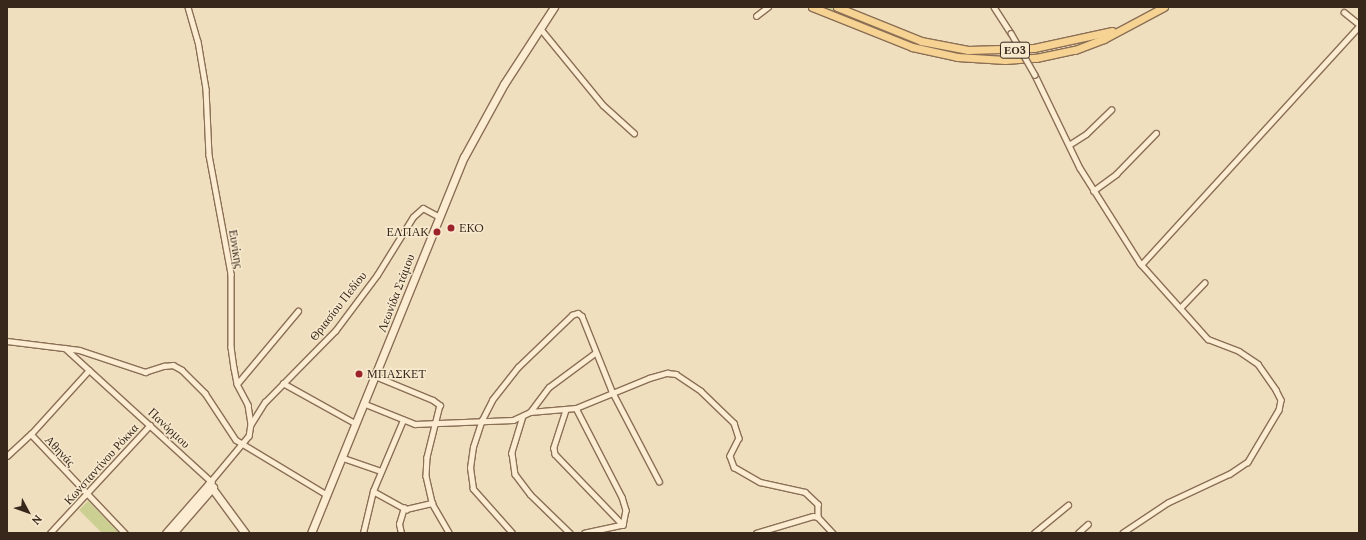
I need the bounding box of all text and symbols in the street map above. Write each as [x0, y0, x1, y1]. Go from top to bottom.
road number: ΕΟ3 [999, 41, 1031, 59]
place label: EKO [459, 221, 484, 235]
marker: EKO [446, 223, 456, 233]
place label: ΕΛΠΑΚ [387, 225, 429, 239]
marker: ΕΛΠΑΚ [432, 227, 442, 237]
street label: Ευνίκης [226, 229, 246, 269]
street label: Λεωνίδα Στάμου [374, 252, 418, 334]
street label: Θριασίου Πεδίου [306, 268, 370, 344]
place label: ΜΠΑΣΚΕΤ [367, 367, 426, 381]
marker: ΜΠΑΣΚΕΤ [354, 369, 364, 379]
street label: Πανόρμου [145, 405, 193, 451]
street label: Κωνσταντίνου Ρόκκα [61, 421, 141, 507]
street label: Αθηνάς [42, 433, 78, 469]
north arrow [8, 492, 48, 532]
text: N [29, 512, 45, 528]

